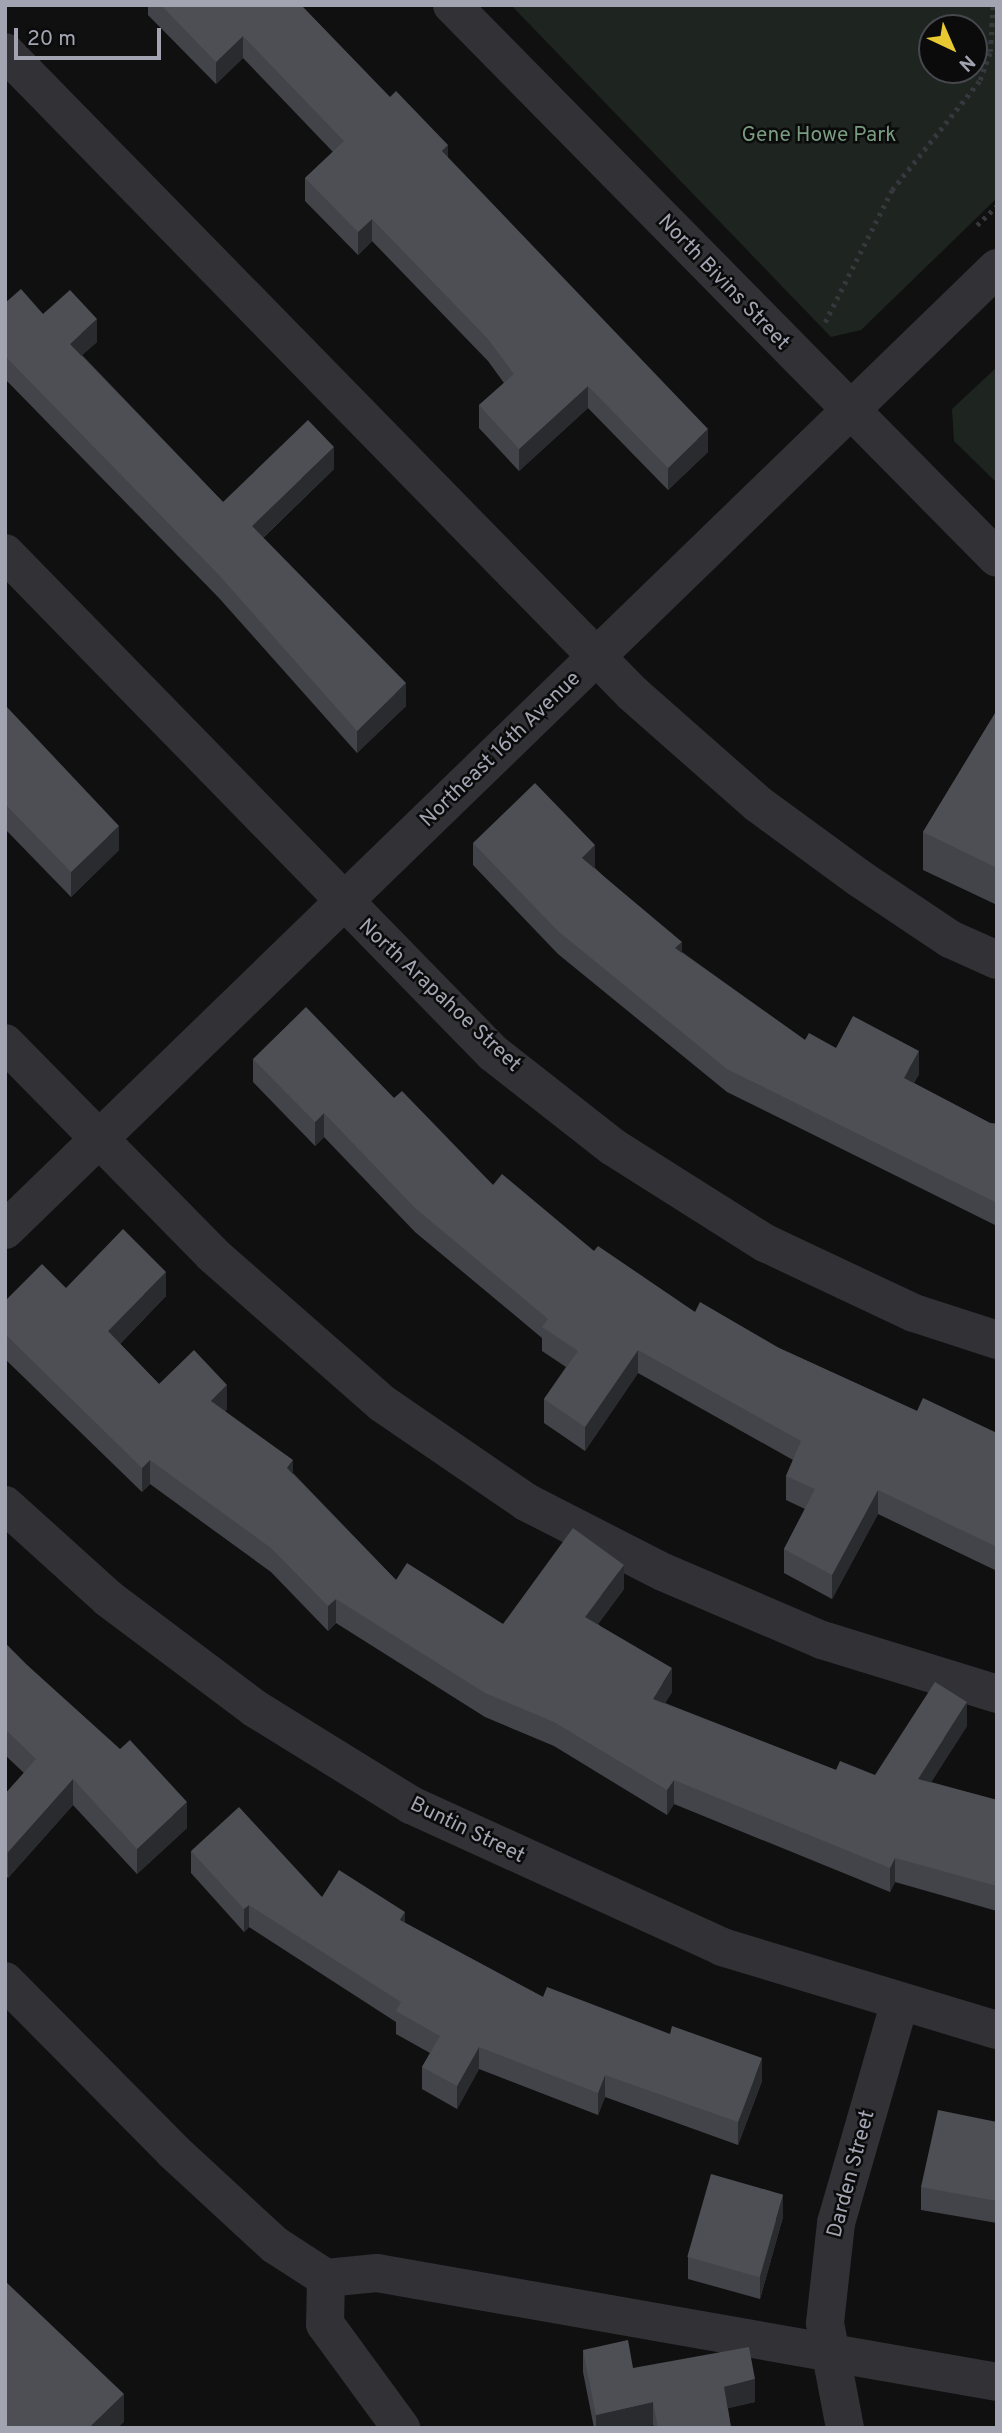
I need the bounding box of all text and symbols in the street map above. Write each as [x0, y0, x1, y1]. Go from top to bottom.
scale bar [18, 14, 164, 58]
north arrow [918, 14, 988, 84]
text: 20 m [27, 26, 76, 53]
text: N [953, 49, 979, 76]
park label: Gene Howe Park [742, 123, 896, 149]
street label: North Bivins Street [652, 210, 794, 356]
street label: Northeast 16th Avenue [415, 667, 587, 833]
street label: North Arapahoe Street [352, 914, 526, 1078]
street label: Buntin Street [405, 1792, 529, 1870]
street label: Darden Street [823, 2108, 881, 2240]

